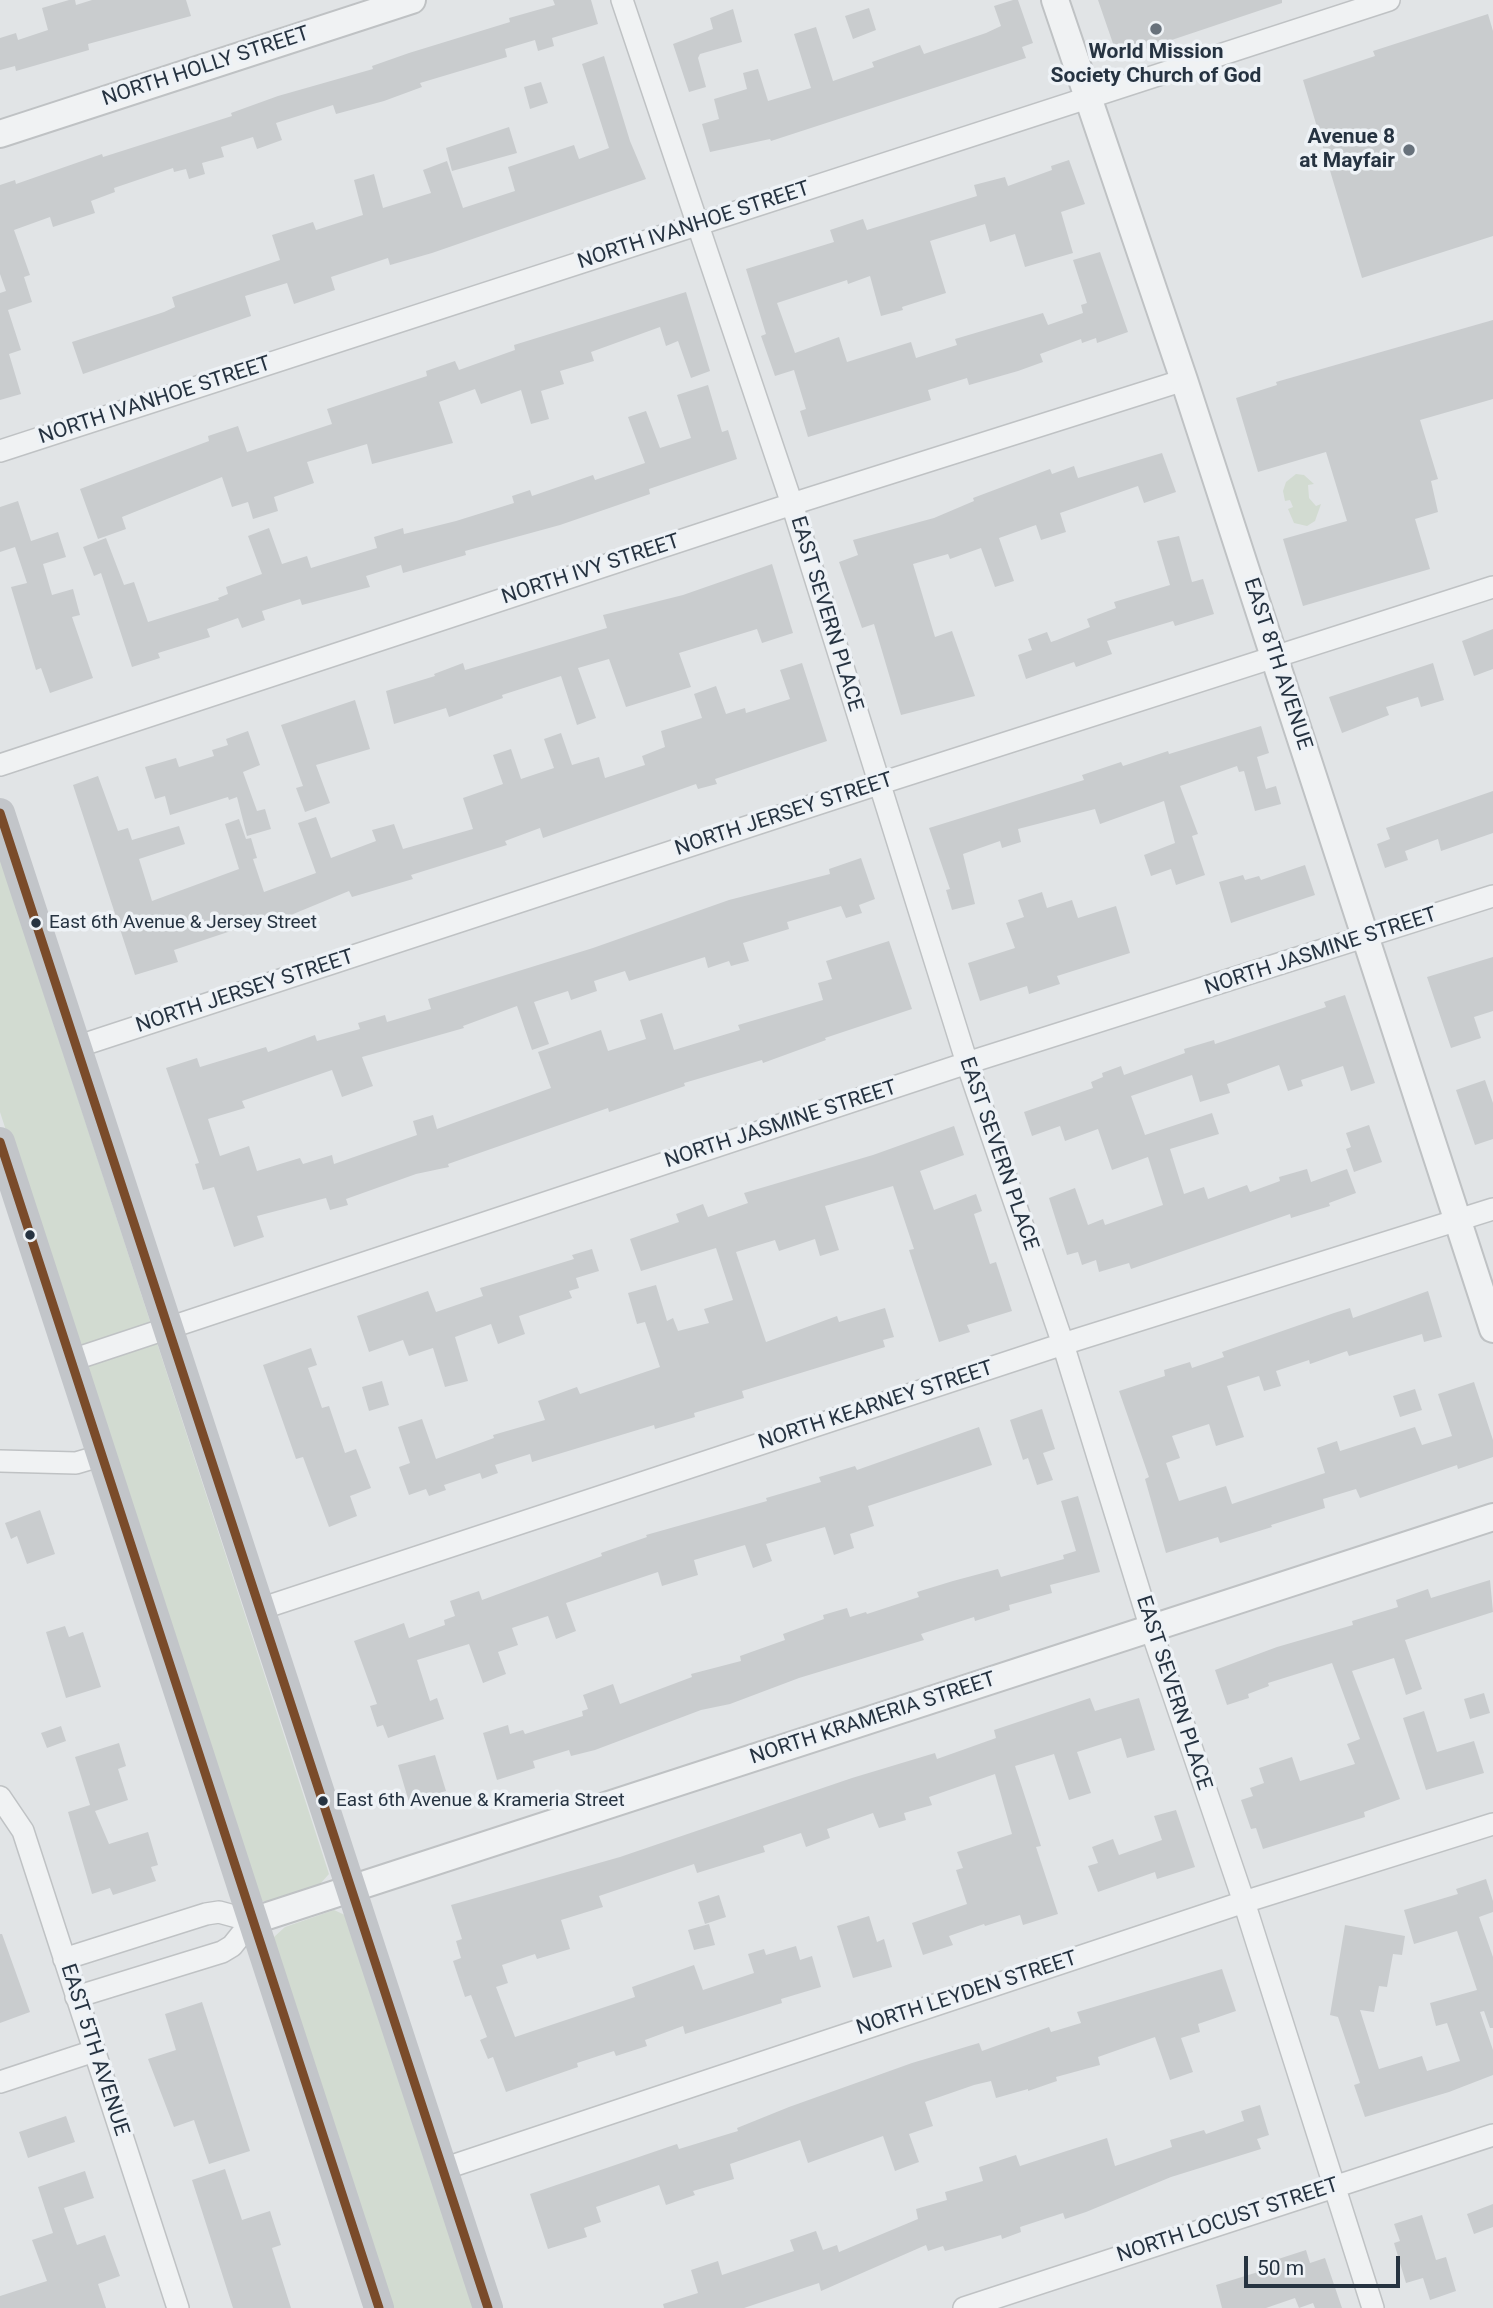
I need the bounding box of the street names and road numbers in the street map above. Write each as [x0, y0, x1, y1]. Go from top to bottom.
street label: NORTH HOLLY STREET [99, 22, 313, 112]
street label: NORTH IVANHOE STREET [575, 177, 813, 275]
street label: NORTH IVANHOE STREET [36, 352, 274, 450]
street label: EAST SEVERN PLACE [784, 513, 868, 715]
street label: NORTH IVY STREET [499, 529, 683, 611]
street label: EAST 8TH AVENUE [1237, 575, 1317, 753]
street label: NORTH JERSEY STREET [672, 768, 896, 862]
street label: NORTH JASMINE STREET [1202, 903, 1440, 1001]
street label: NORTH JERSEY STREET [133, 945, 357, 1039]
street label: EAST SEVERN PLACE [953, 1054, 1043, 1254]
street label: NORTH JASMINE STREET [662, 1076, 900, 1174]
street label: NORTH KEARNEY STREET [755, 1356, 997, 1456]
street label: EAST SEVERN PLACE [1130, 1593, 1216, 1793]
street label: NORTH KRAMERIA STREET [747, 1667, 999, 1771]
street label: NORTH LEYDEN STREET [853, 1946, 1081, 2042]
street label: EAST 5TH AVENUE [54, 1961, 134, 2139]
street label: NORTH LOCUST STREET [1114, 2173, 1342, 2269]

